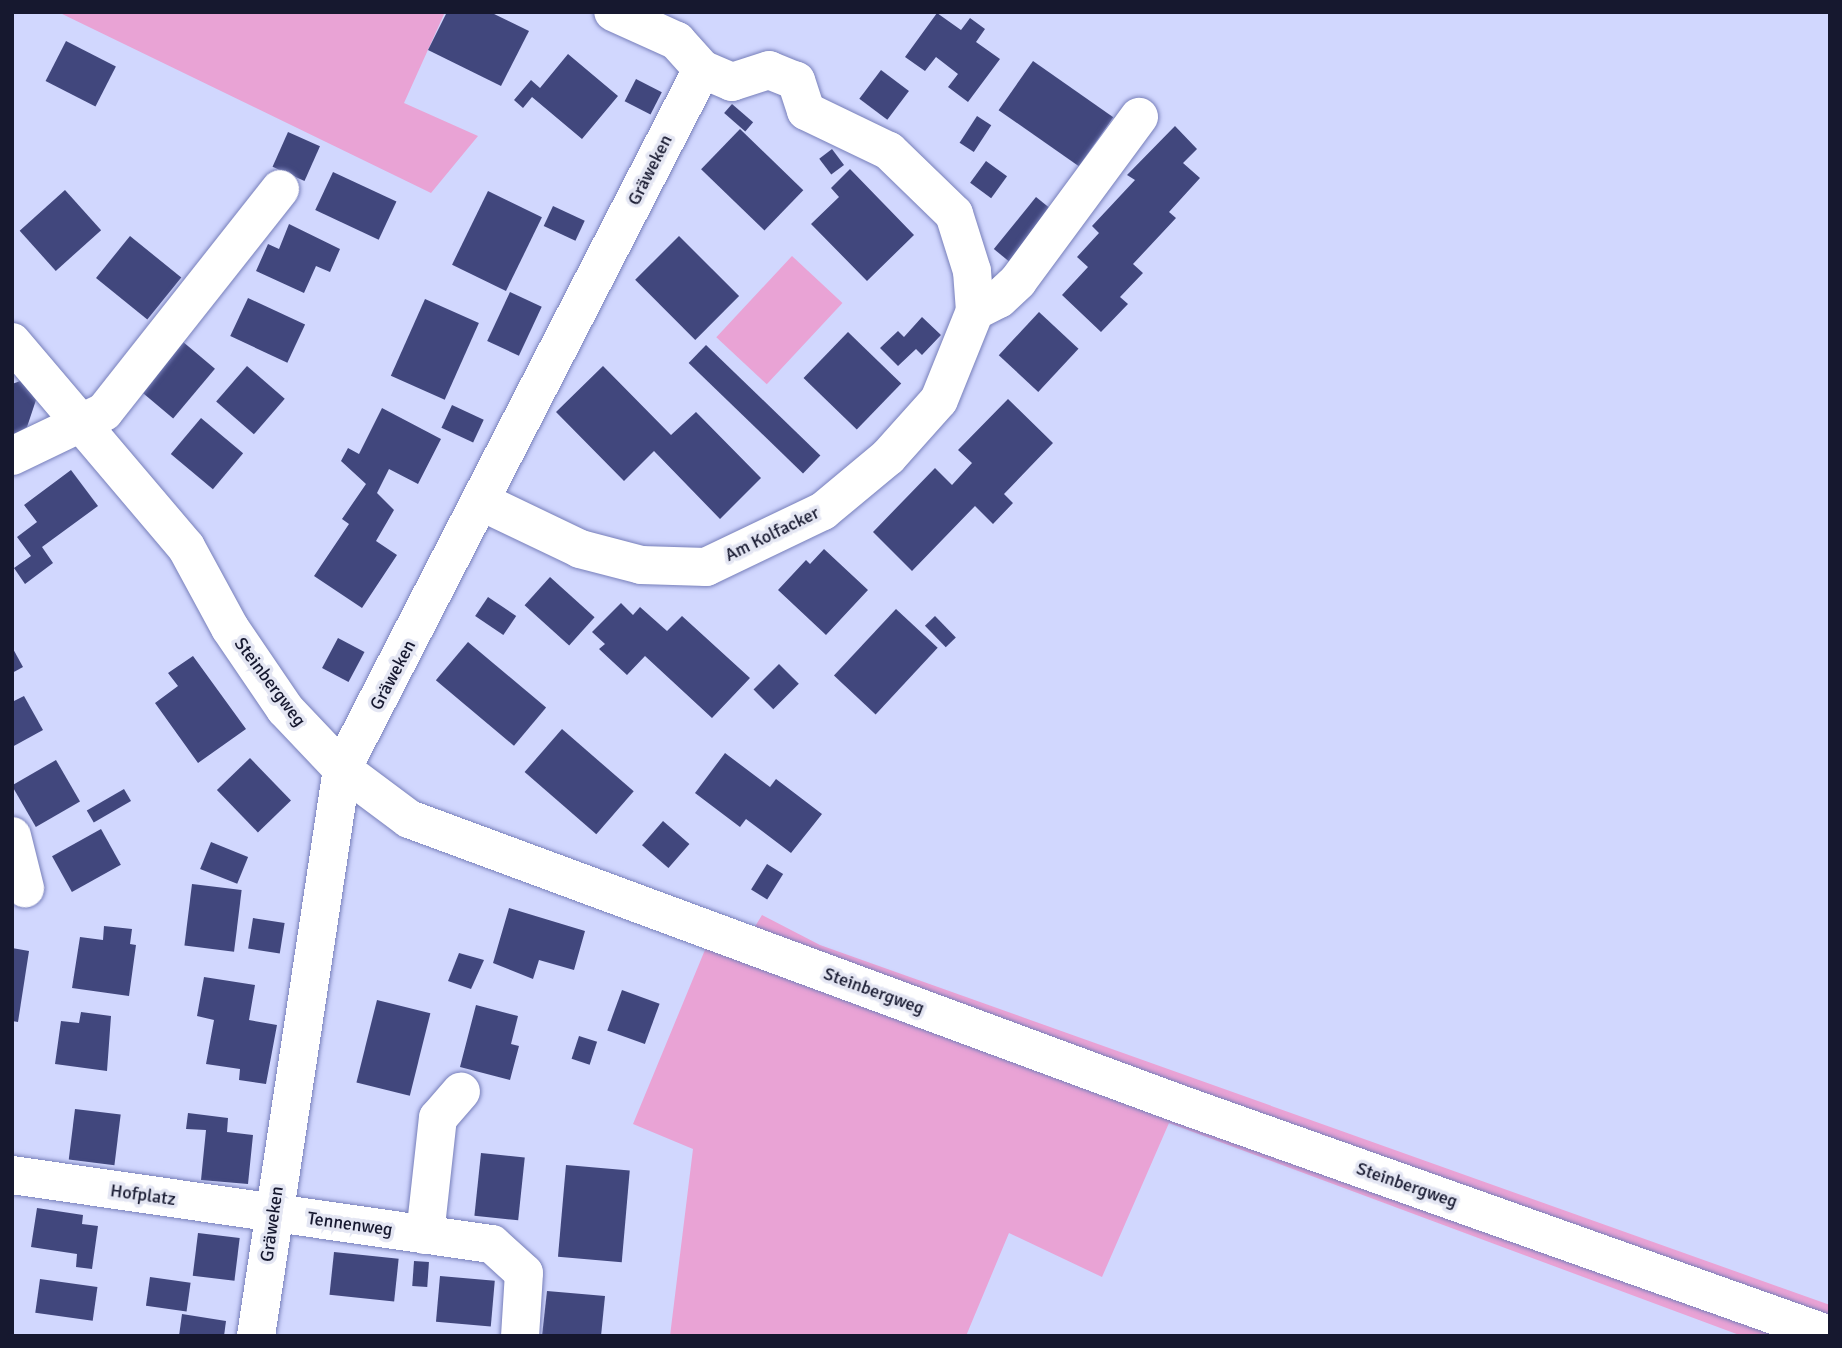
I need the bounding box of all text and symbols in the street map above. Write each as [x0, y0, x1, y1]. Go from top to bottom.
street label: Gräweken [623, 131, 677, 209]
street label: Am Kolfacker [721, 502, 823, 566]
street label: Steinbergweg [230, 633, 310, 731]
street label: Gräweken [366, 636, 420, 714]
street label: Steinbergweg [821, 963, 927, 1019]
street label: Steinbergweg [1354, 1158, 1460, 1212]
street label: Hofplatz [109, 1180, 177, 1210]
street label: Gräweken [256, 1185, 288, 1263]
street label: Tennenweg [306, 1207, 394, 1241]

